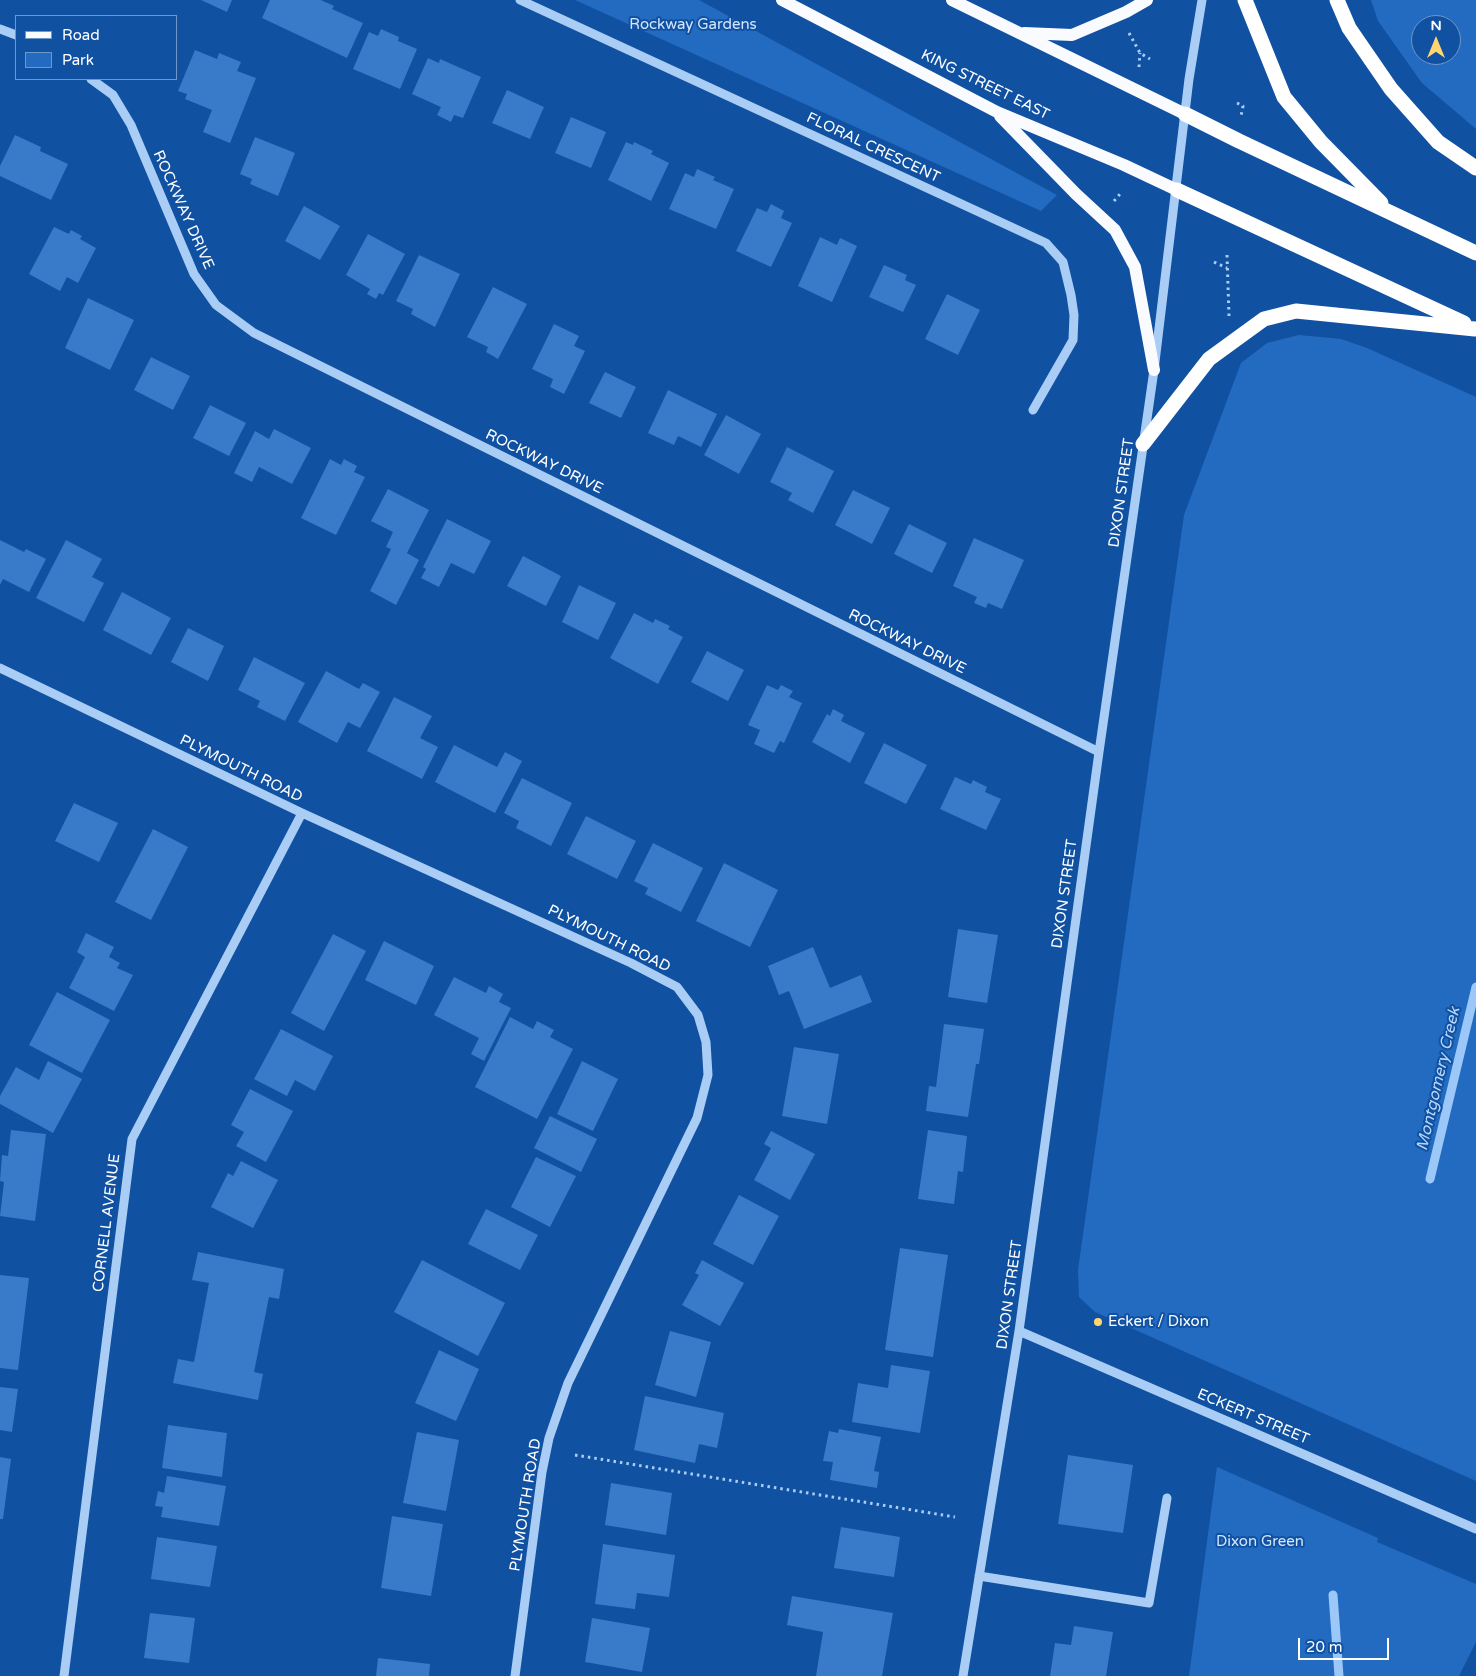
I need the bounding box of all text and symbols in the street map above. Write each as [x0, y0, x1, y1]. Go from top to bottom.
legend [15, 15, 178, 80]
north arrow [1411, 15, 1461, 65]
park label: Rockway Gardens [629, 16, 757, 34]
text: N [1430, 17, 1442, 34]
text: Road [62, 26, 100, 44]
street label: KING STREET EAST [918, 46, 1052, 124]
text: Park [62, 51, 94, 69]
street label: FLORAL CRESCENT [803, 109, 943, 187]
street label: ROCKWAY DRIVE [149, 148, 217, 272]
street label: ROCKWAY DRIVE [482, 426, 606, 498]
street label: DIXON STREET [1105, 437, 1139, 549]
street label: ROCKWAY DRIVE [845, 606, 969, 678]
street label: PLYMOUTH ROAD [177, 731, 305, 807]
street label: DIXON STREET [1048, 838, 1082, 950]
street label: PLYMOUTH ROAD [545, 901, 673, 977]
water label: Montgomery Creek [1413, 1005, 1465, 1153]
street label: CORNELL AVENUE [90, 1153, 124, 1293]
street label: DIXON STREET [993, 1239, 1027, 1351]
place label: Eckert / Dixon [1108, 1313, 1209, 1331]
marker: Eckert / Dixon [1092, 1316, 1104, 1328]
street label: ECKERT STREET [1194, 1385, 1312, 1449]
street label: PLYMOUTH ROAD [507, 1437, 545, 1573]
park label: Dixon Green [1216, 1533, 1304, 1551]
scale bar [1301, 1628, 1392, 1660]
text: 20 m [1306, 1638, 1343, 1656]

